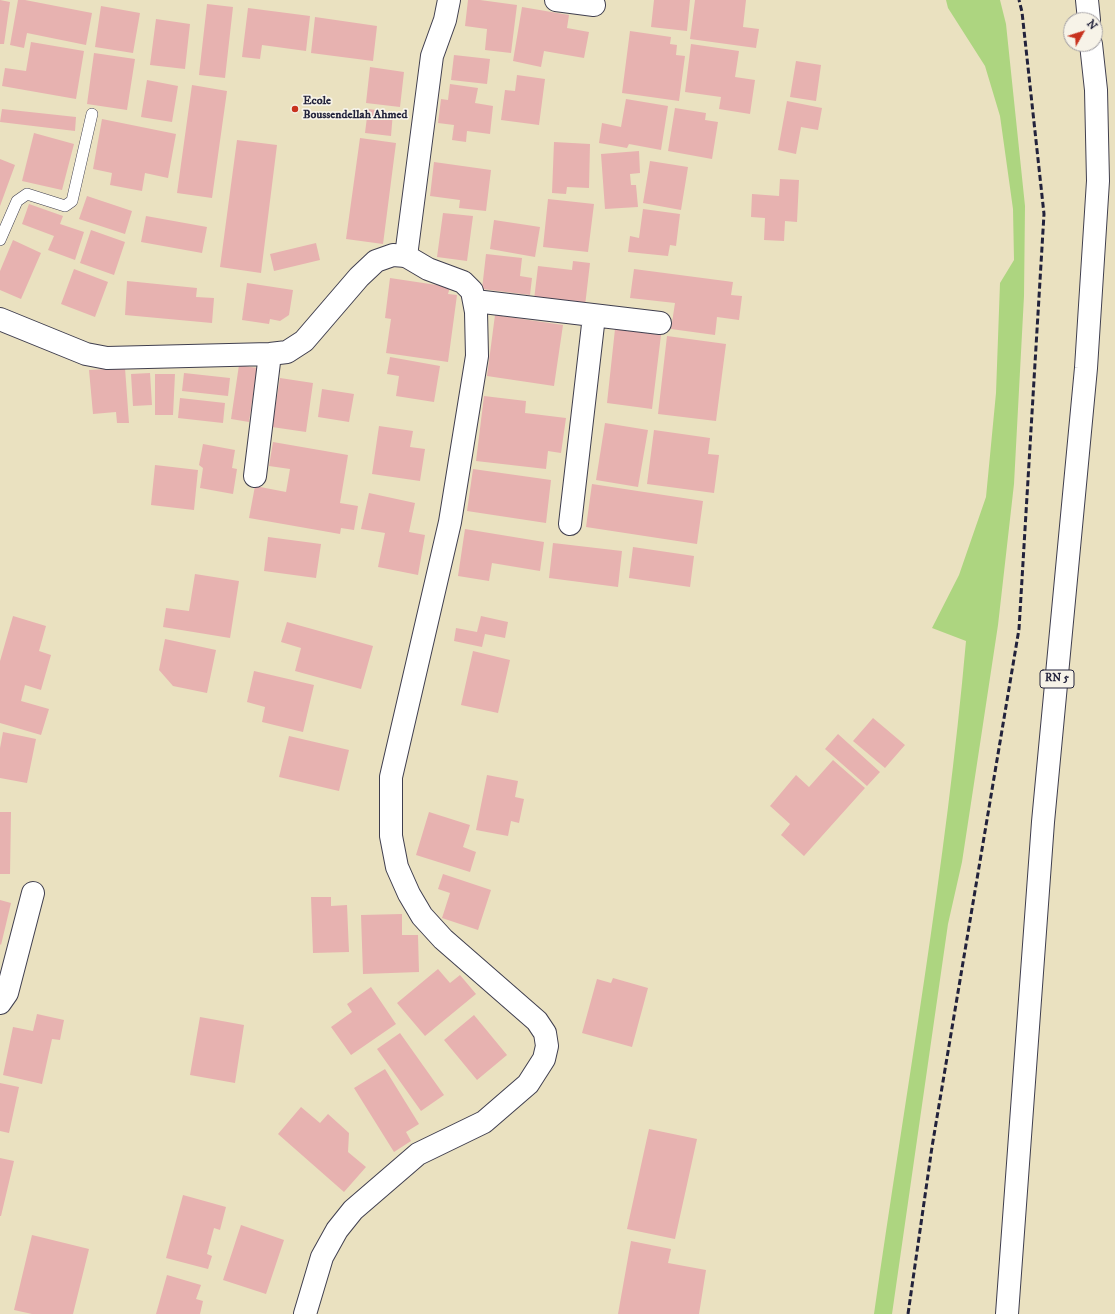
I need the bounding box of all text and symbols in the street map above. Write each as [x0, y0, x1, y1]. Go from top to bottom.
north arrow [1063, 12, 1103, 52]
text: N [1083, 17, 1100, 33]
place label: Ecole Boussendellah Ahmed [303, 95, 407, 123]
marker: Ecole Boussendellah Ahmed [290, 104, 300, 114]
road number: RN 5 [1040, 670, 1074, 688]

